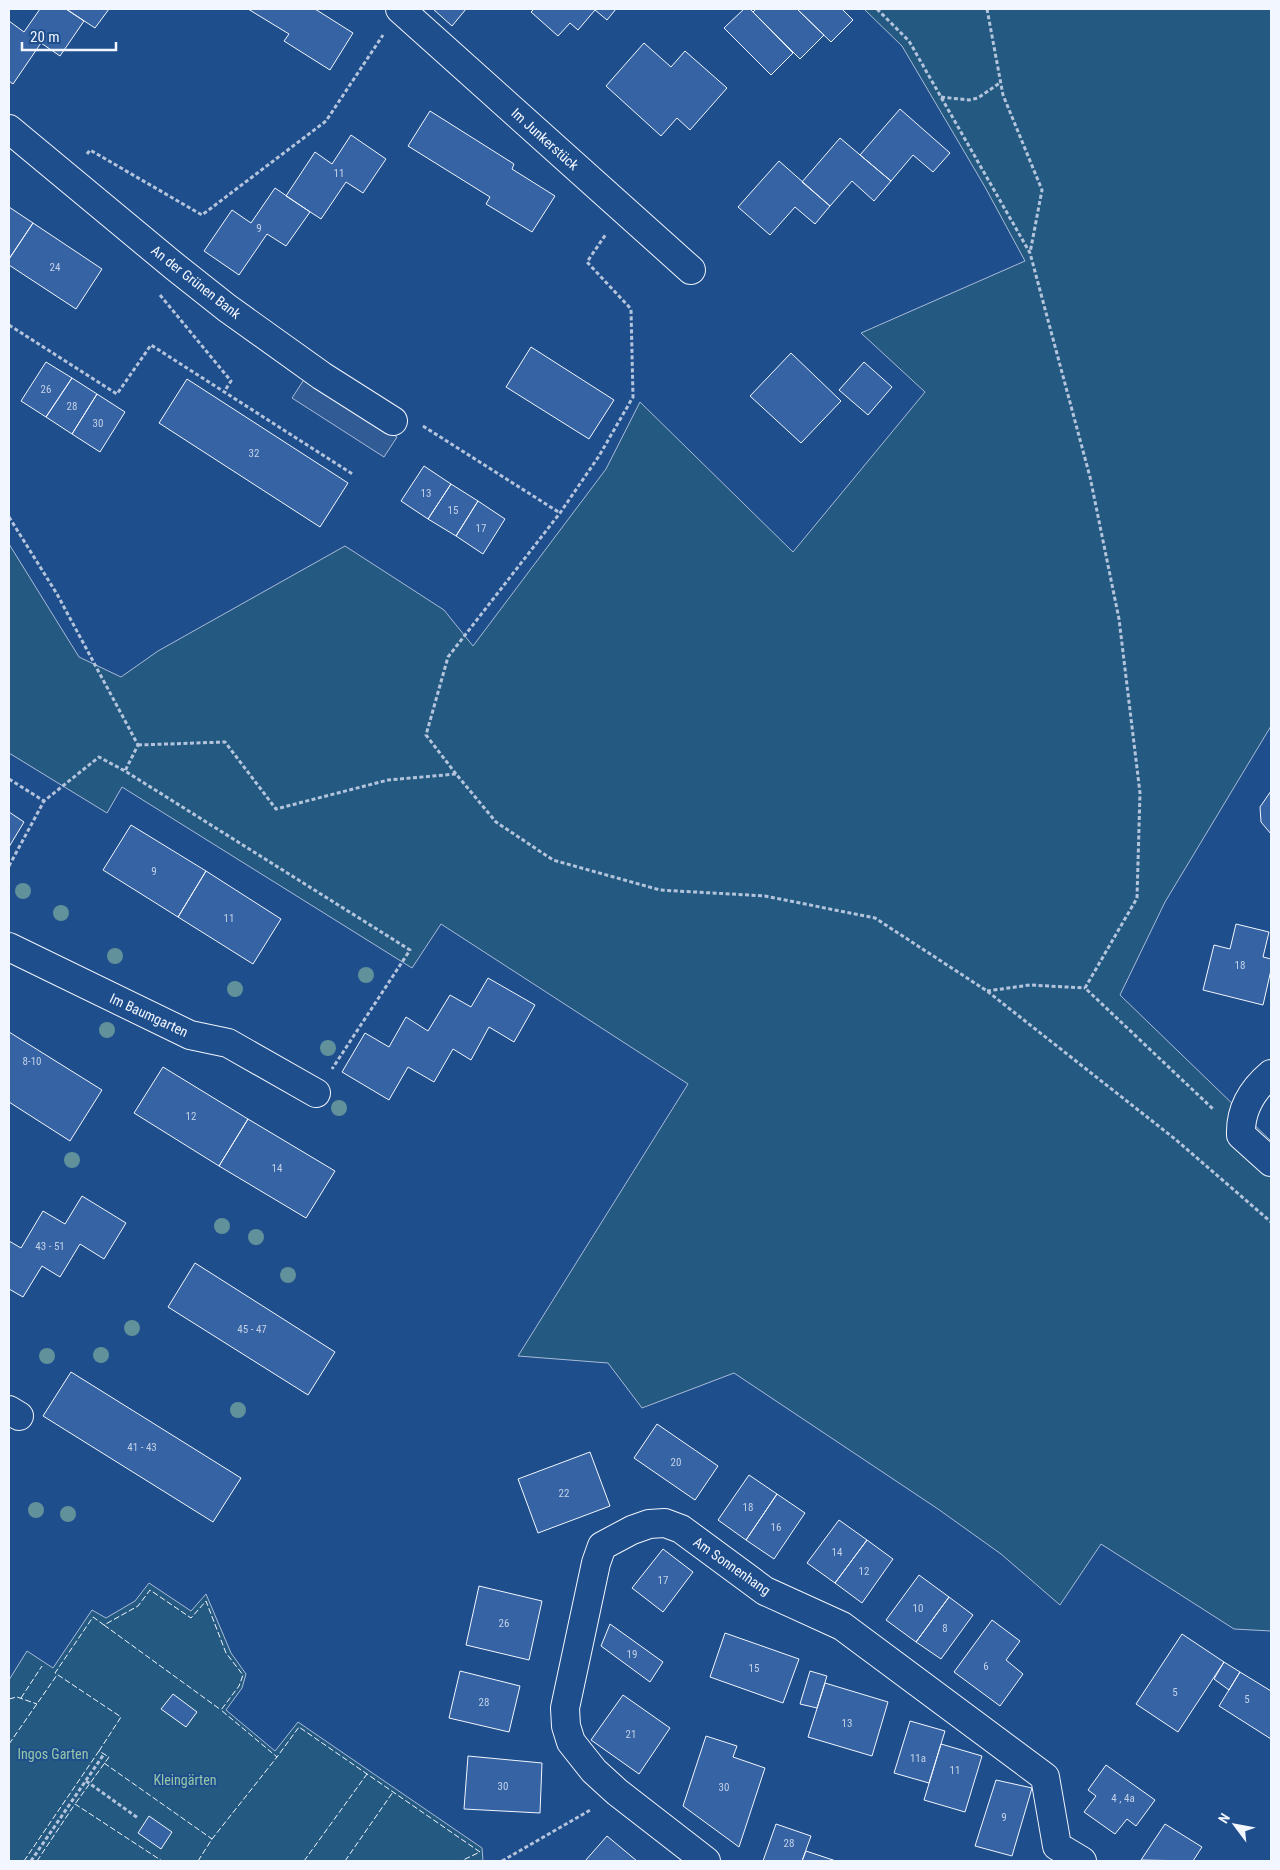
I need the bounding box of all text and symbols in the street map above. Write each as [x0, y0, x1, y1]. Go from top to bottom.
scale bar [22, 20, 116, 52]
text: 20 m [30, 28, 60, 46]
street label: Im Junkerstück [508, 105, 582, 174]
house number: 11 [334, 167, 344, 180]
house number: 9 [256, 222, 262, 235]
street label: An der Grünen Bank [148, 242, 244, 322]
house number: 24 [50, 261, 61, 274]
house number: 26 [41, 383, 51, 396]
house number: 28 [67, 400, 77, 413]
house number: 30 [93, 417, 103, 430]
house number: 32 [249, 447, 259, 460]
house number: 13 [421, 487, 431, 500]
house number: 15 [448, 504, 458, 517]
house number: 17 [476, 522, 486, 535]
house number: 9 [151, 865, 157, 878]
house number: 11 [224, 912, 234, 925]
house number: 18 [1235, 959, 1245, 972]
street label: Im Baumgarten [107, 990, 191, 1040]
house number: 8-10 [22, 1055, 42, 1068]
house number: 12 [186, 1110, 196, 1123]
house number: 14 [272, 1162, 283, 1175]
house number: 43 - 51 [35, 1240, 65, 1253]
house number: 45 - 47 [237, 1323, 267, 1336]
house number: 41 - 43 [127, 1441, 157, 1454]
house number: 20 [671, 1456, 681, 1469]
house number: 22 [559, 1487, 569, 1500]
house number: 18 [743, 1501, 753, 1514]
house number: 16 [771, 1521, 781, 1534]
street label: Am Sonnenhang [690, 1534, 774, 1598]
house number: 14 [832, 1546, 843, 1559]
house number: 12 [859, 1565, 869, 1578]
house number: 17 [658, 1574, 668, 1587]
house number: 10 [913, 1602, 923, 1615]
house number: 26 [499, 1617, 509, 1630]
house number: 8 [942, 1622, 948, 1635]
house number: 19 [627, 1648, 637, 1661]
house number: 6 [983, 1660, 989, 1673]
house number: 15 [749, 1662, 759, 1675]
house number: 5 [1172, 1686, 1178, 1699]
house number: 5 [1244, 1693, 1250, 1706]
house number: 28 [479, 1696, 489, 1709]
house number: 13 [842, 1717, 852, 1730]
house number: 21 [626, 1728, 636, 1741]
park label: Ingos Garten [18, 1746, 88, 1762]
house number: 11a [910, 1752, 926, 1765]
house number: 11 [950, 1764, 960, 1777]
park label: Kleingärten [153, 1772, 217, 1788]
house number: 30 [498, 1780, 508, 1793]
house number: 30 [719, 1781, 729, 1794]
house number: 4 , 4a [1111, 1792, 1135, 1805]
north arrow [1210, 1800, 1260, 1850]
text: N [1215, 1810, 1233, 1826]
house number: 9 [1001, 1811, 1007, 1824]
house number: 28 [784, 1837, 794, 1850]

